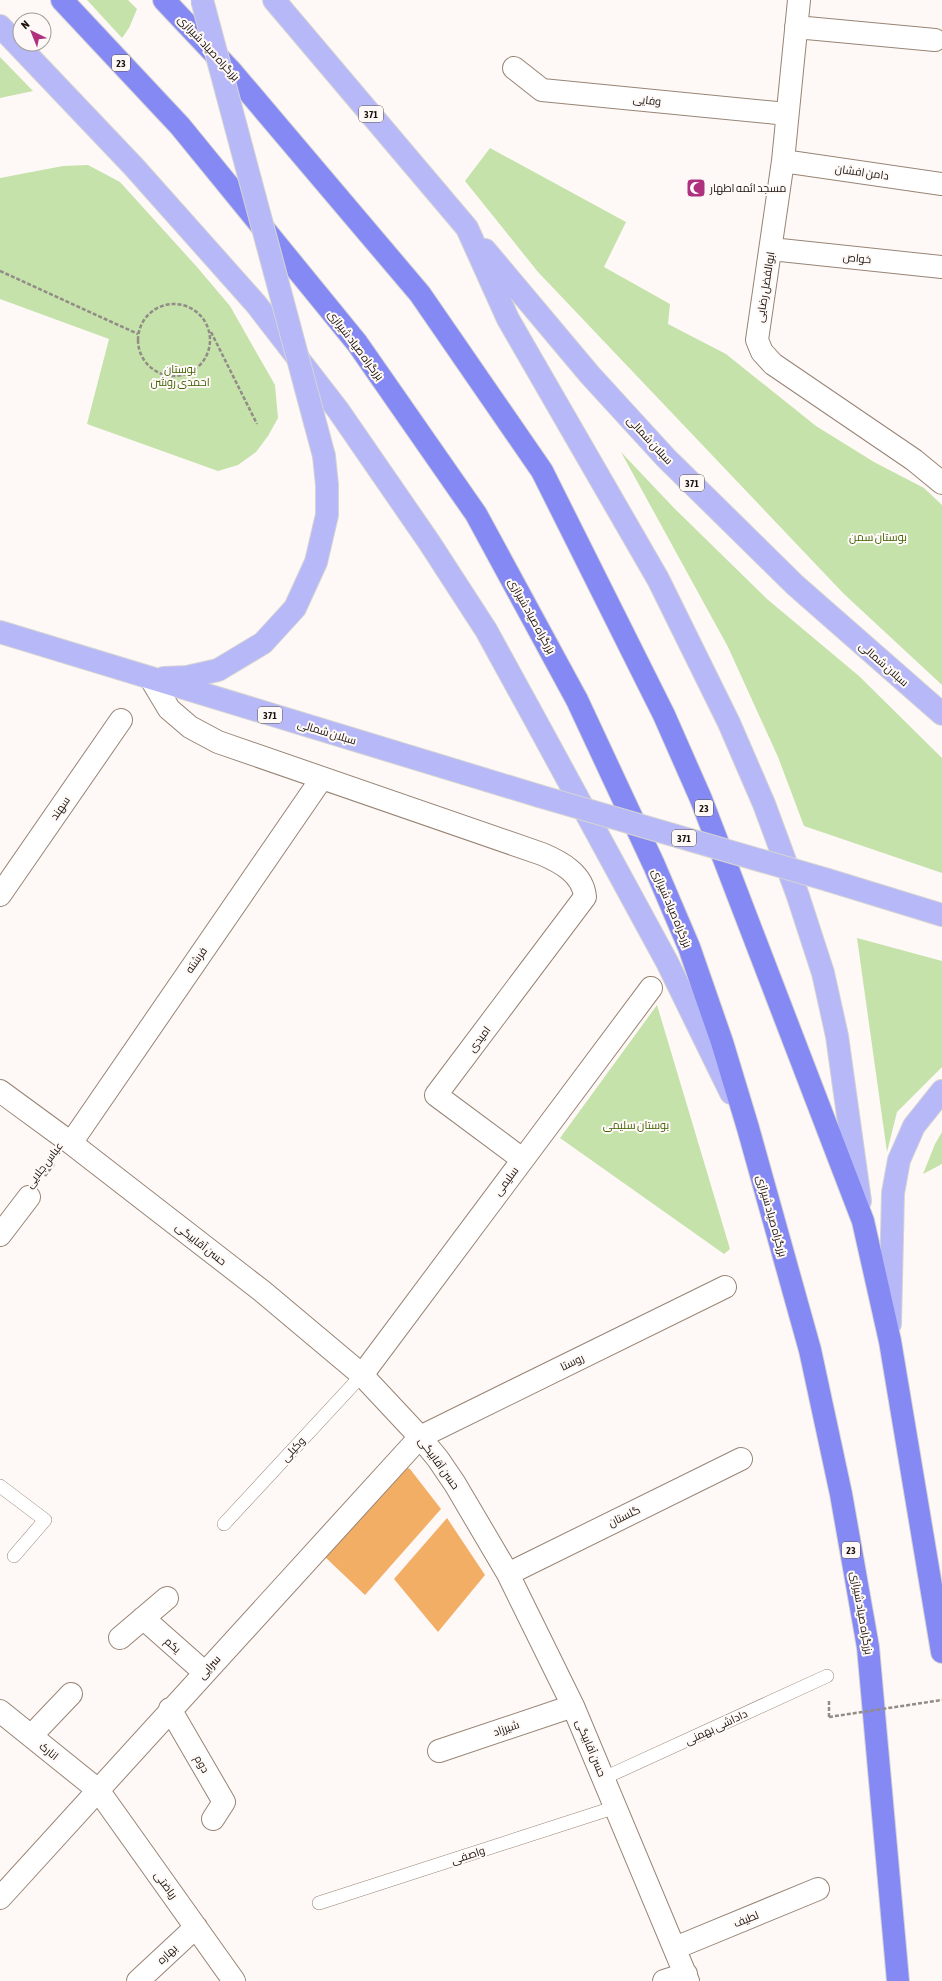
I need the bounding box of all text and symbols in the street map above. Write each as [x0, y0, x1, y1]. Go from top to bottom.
north arrow [12, 12, 52, 52]
street label: بزرگراه صیاد شیرازی [175, 13, 242, 84]
text: N [19, 18, 32, 31]
road number: 23 [112, 55, 130, 71]
street label: وفایی [632, 93, 662, 108]
road number: 371 [359, 106, 383, 122]
street label: دامن افشان [834, 162, 890, 183]
mosque icon: مسجد ائمه اطهار [685, 177, 707, 199]
place label: مسجد ائمه اطهار [709, 182, 786, 195]
street label: ابوالفضل رضایی [753, 251, 778, 323]
street label: خواص [842, 251, 872, 266]
street label: بزرگراه صیاد شیرازی [325, 308, 386, 383]
park label: بوستان احمدی روشن [150, 363, 210, 389]
street label: سبلان شمالی [624, 414, 675, 467]
road number: 371 [680, 475, 704, 491]
park label: بوستان سمن [849, 531, 907, 544]
street label: بزرگراه صیاد شیرازی [505, 576, 558, 656]
street label: سبلان شمالی [856, 639, 911, 689]
road number: 371 [258, 707, 282, 723]
street label: سبلان شمالی [296, 717, 358, 748]
street label: سهند [48, 794, 73, 822]
road number: 23 [695, 800, 713, 816]
road number: 371 [672, 830, 696, 846]
street label: بزرگراه صیاد شیرازی [649, 867, 694, 950]
street label: فرشته [183, 945, 210, 976]
street label: امیدی [465, 1024, 493, 1055]
park label: بوستان سلیمی [603, 1119, 669, 1132]
street label: عباس جلایی [23, 1140, 66, 1191]
street label: سلیمی [491, 1164, 521, 1198]
street label: بزرگراه صیاد شیرازی [754, 1174, 789, 1259]
street label: حسن آقابیگی [173, 1220, 229, 1268]
street label: روستا [558, 1351, 586, 1374]
street label: وکیلی [279, 1434, 308, 1464]
street label: حسن آقابیگی [415, 1435, 462, 1492]
street label: گلستان [606, 1503, 642, 1530]
road number: 23 [842, 1542, 860, 1558]
street label: بزرگراه صیاد شیرازی [848, 1570, 875, 1656]
street label: یکم [161, 1635, 184, 1657]
street label: سرایی [195, 1653, 224, 1682]
street label: داداشی بهمنی [683, 1707, 750, 1748]
street label: شیرزاد [491, 1718, 521, 1739]
street label: حسن آقابیگی [573, 1718, 608, 1779]
street label: انارک [37, 1740, 61, 1763]
street label: دوم [191, 1753, 212, 1776]
street label: واصفی [450, 1844, 487, 1867]
street label: ریاضتی [151, 1869, 180, 1902]
street label: لطیف [732, 1909, 760, 1929]
street label: بهاره [155, 1942, 180, 1967]

